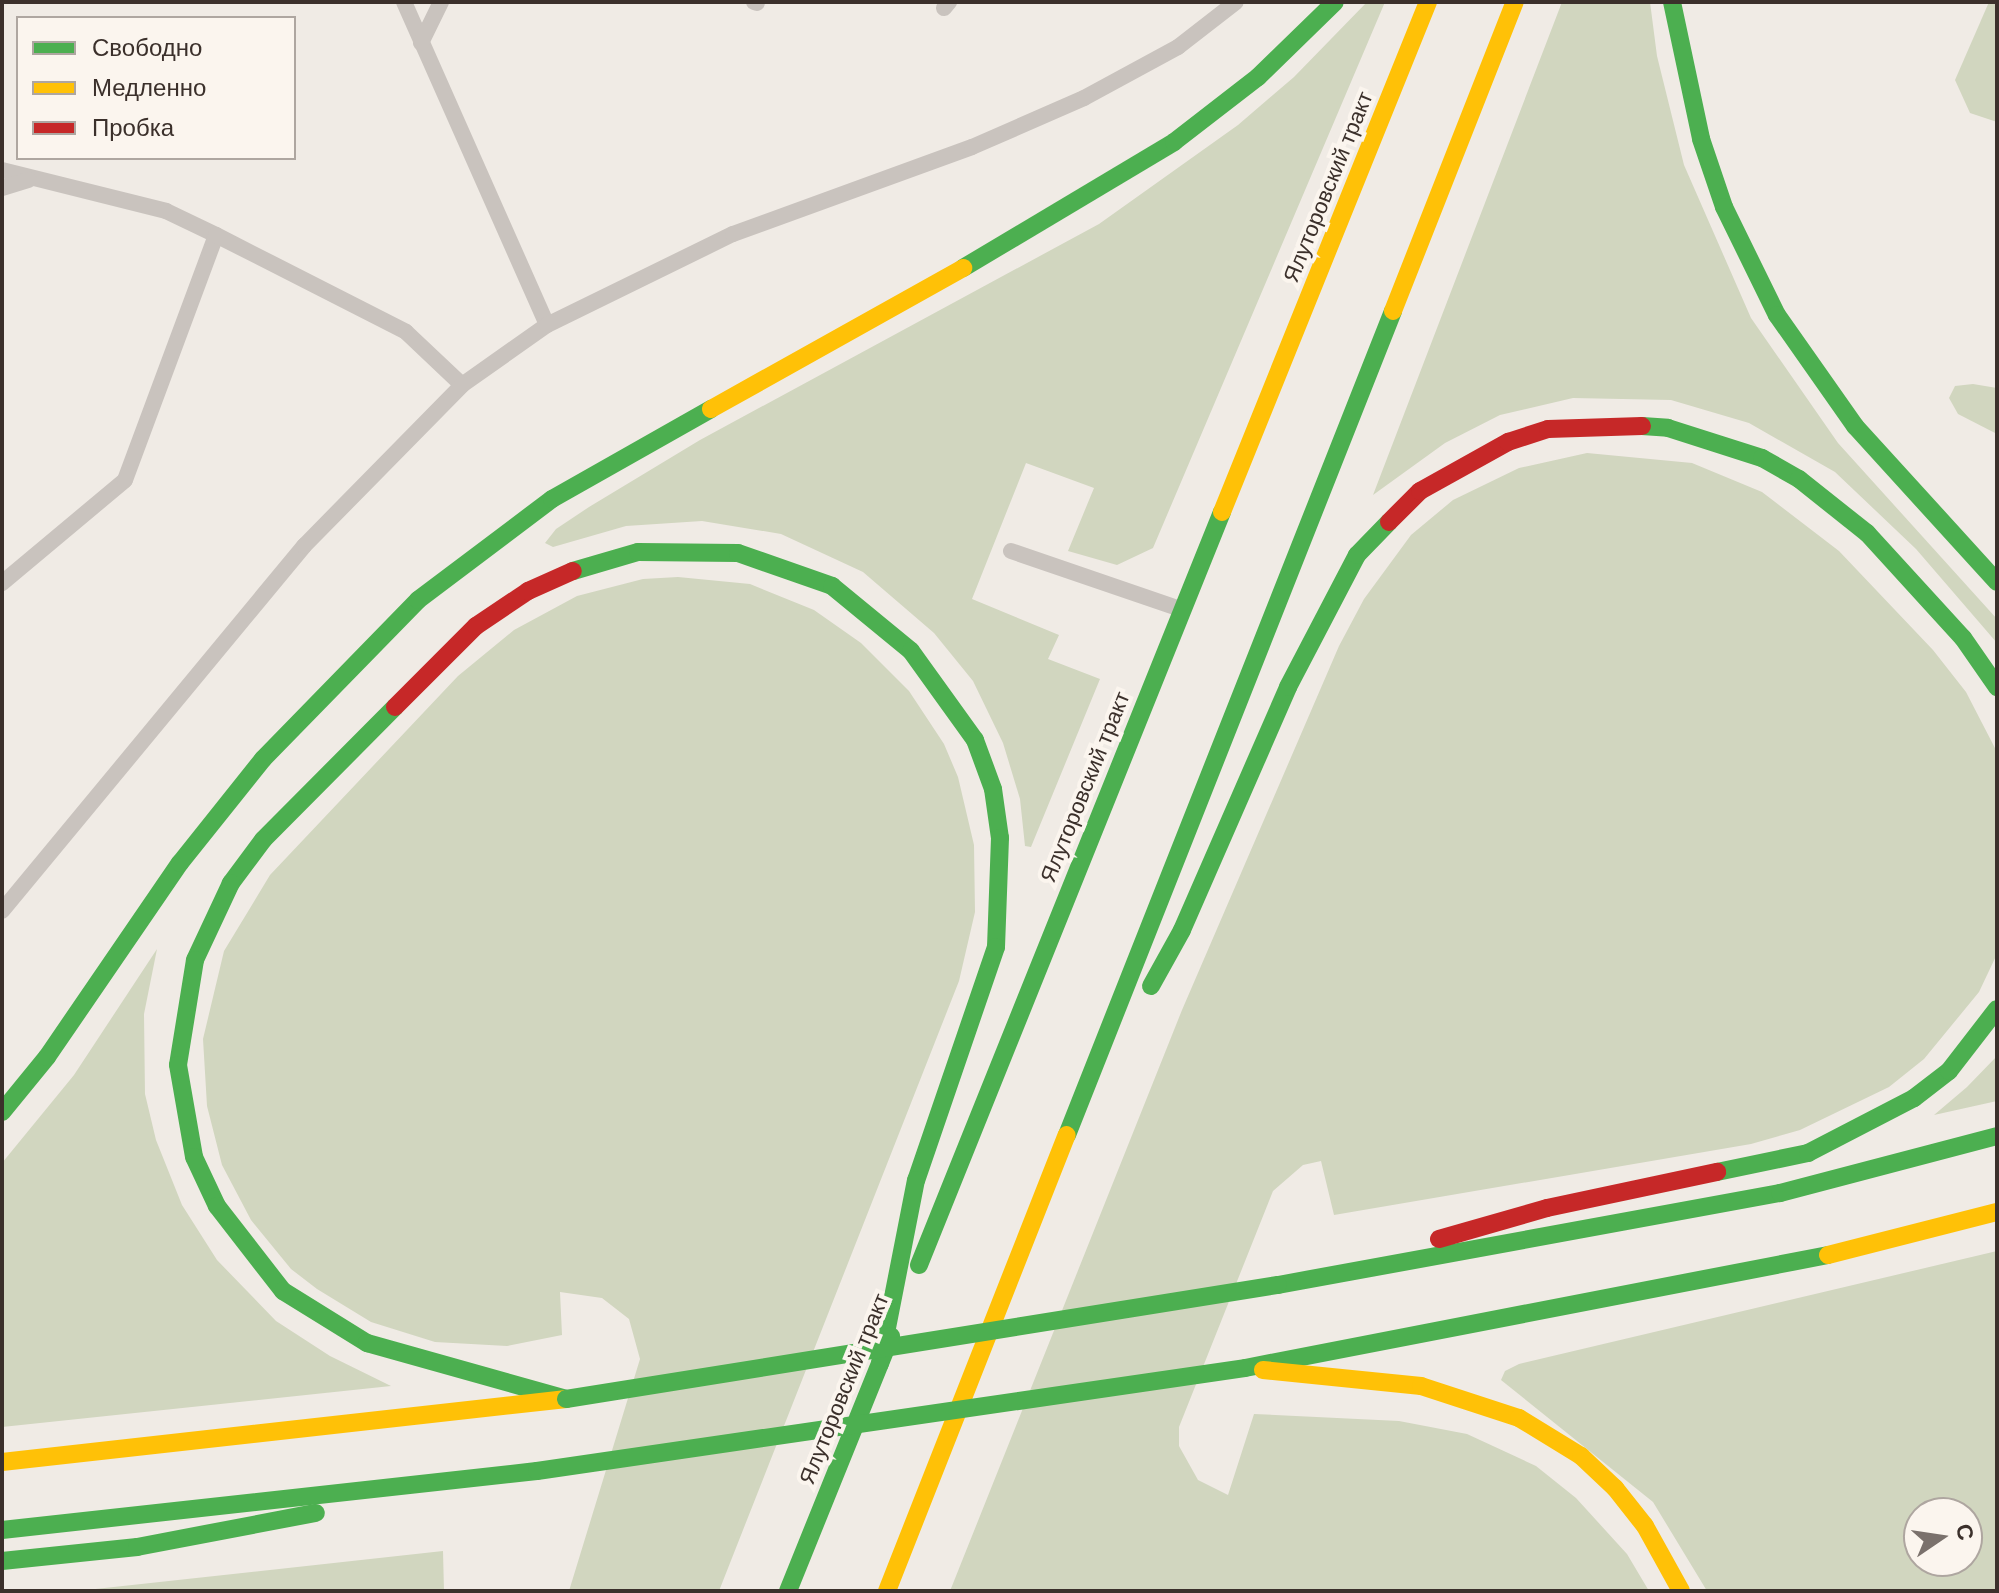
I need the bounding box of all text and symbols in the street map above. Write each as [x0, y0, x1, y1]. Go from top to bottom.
legend [16, 16, 296, 160]
text: Свободно [92, 34, 202, 61]
text: Медленно [92, 74, 206, 101]
street label: Ялуторовский тракт [1278, 88, 1378, 286]
text: Пробка [92, 114, 174, 141]
street label: Ялуторовский тракт [1035, 688, 1135, 886]
street label: Ялуторовский тракт [794, 1290, 894, 1488]
north arrow [1903, 1497, 1983, 1577]
text: С [1951, 1521, 1979, 1542]

